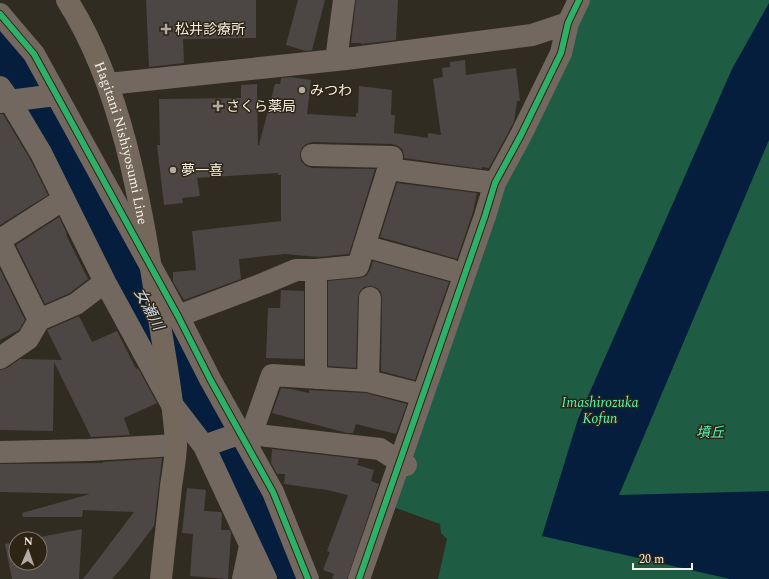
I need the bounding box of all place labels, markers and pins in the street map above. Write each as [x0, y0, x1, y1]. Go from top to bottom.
place label: 松井診療所 [175, 19, 245, 40]
marker: 松井診療所 [160, 23, 172, 35]
place label: みつわ [310, 80, 352, 101]
marker: みつわ [297, 85, 307, 95]
place label: さくら薬局 [226, 96, 296, 117]
marker: さくら薬局 [213, 101, 223, 111]
place label: 夢一喜 [181, 160, 223, 181]
marker: 夢一喜 [168, 165, 178, 175]

